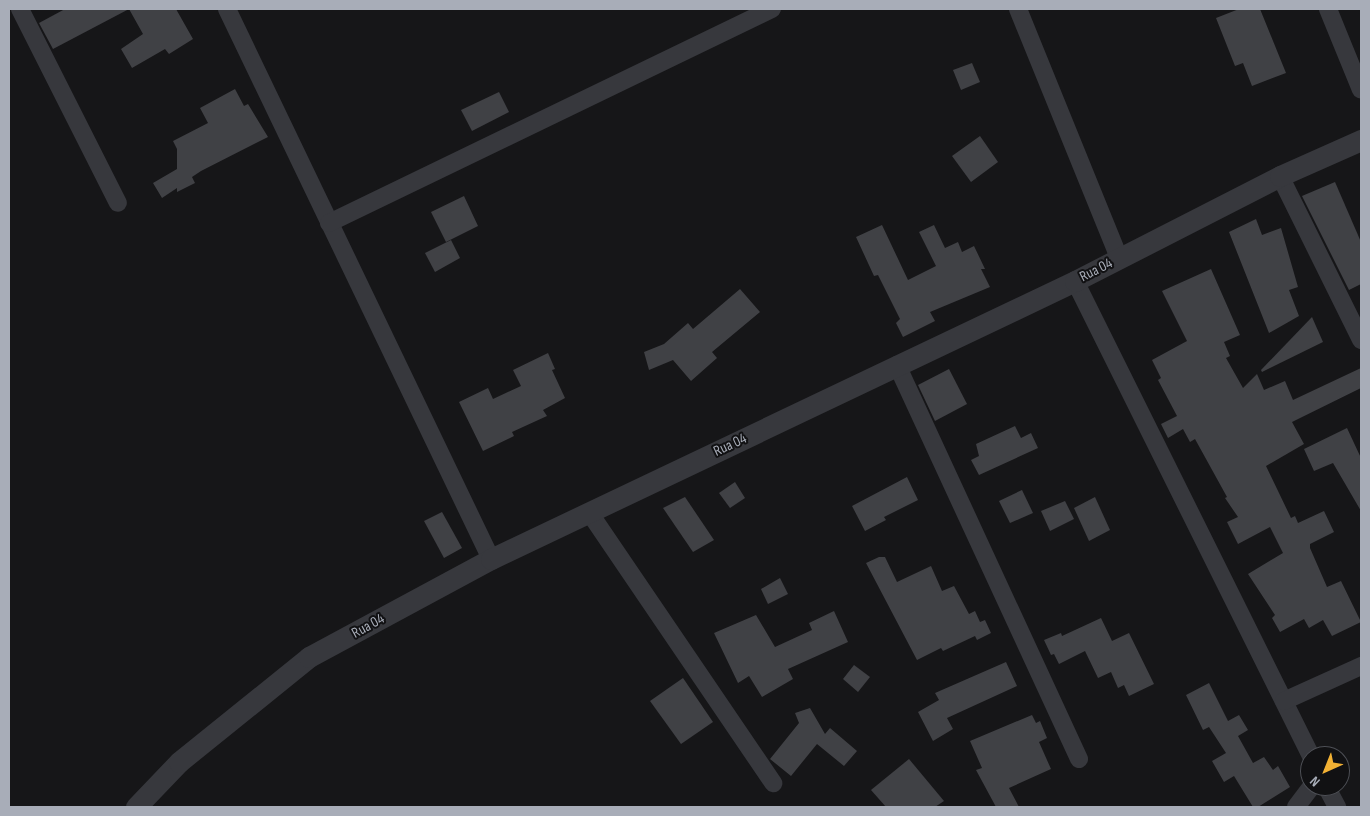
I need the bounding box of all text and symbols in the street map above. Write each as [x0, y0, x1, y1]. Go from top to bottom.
street label: Rua 04 [1077, 254, 1115, 286]
street label: Rua 04 [711, 430, 749, 460]
street label: Rua 04 [349, 610, 387, 642]
north arrow [1300, 746, 1350, 796]
text: N [1306, 773, 1324, 790]

